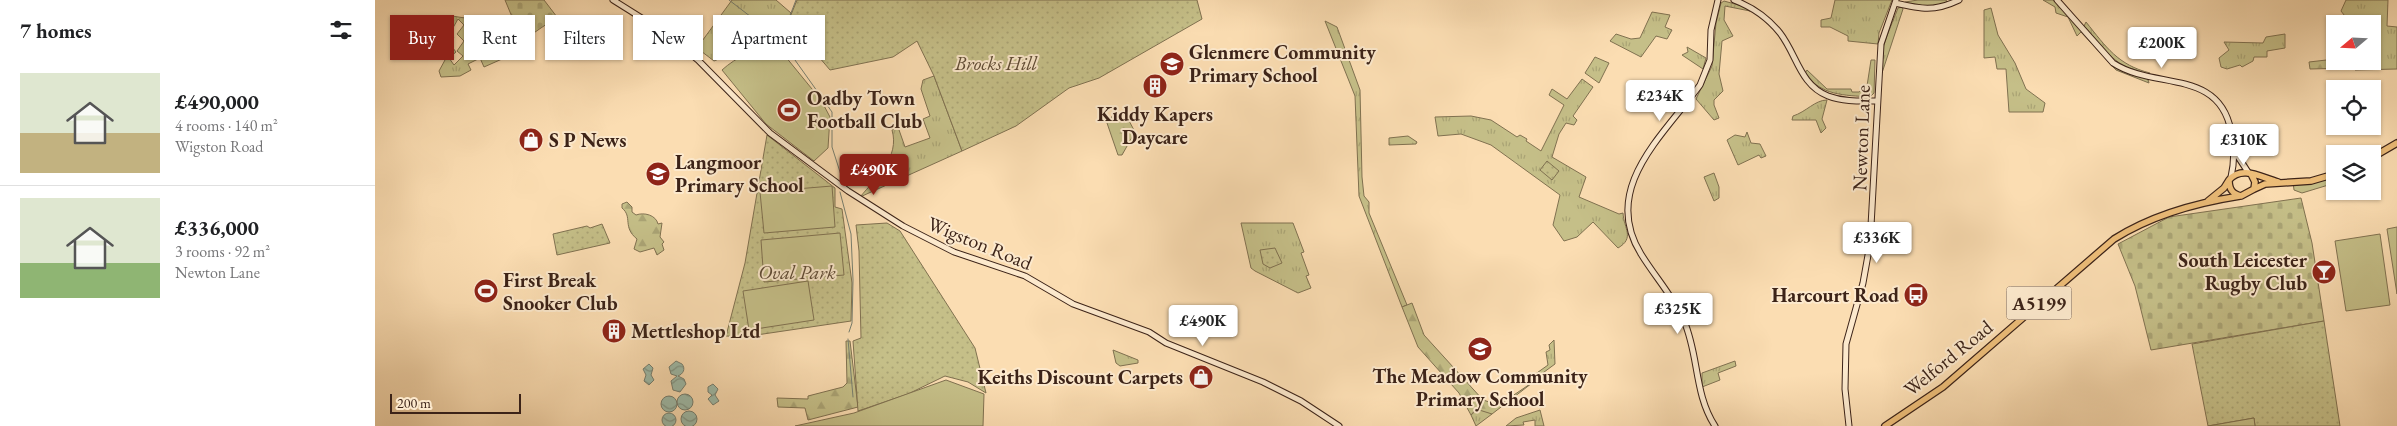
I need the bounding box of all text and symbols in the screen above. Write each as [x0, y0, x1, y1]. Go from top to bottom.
chip: Buy [390, 15, 454, 60]
chip: Rent [464, 15, 535, 60]
chip: Filters [545, 15, 623, 60]
chip: New [633, 15, 703, 60]
chip: Apartment [713, 15, 825, 60]
north arrow [2326, 15, 2381, 70]
map controls [2326, 15, 2381, 200]
icon: filters [327, 16, 355, 44]
text: 7 homes [20, 17, 92, 44]
pin: £200K [2127, 27, 2197, 69]
text: £200K [2139, 32, 2185, 53]
place label: Glenmere Community Primary School [1189, 39, 1376, 88]
park label: Brocks Hill [954, 50, 1039, 76]
school or university icon: Glenmere Community Primary School [1159, 51, 1185, 77]
building icon: Kiddy Kapers Daycare [1142, 73, 1168, 99]
pin: £234K [1625, 80, 1695, 122]
button: locate [2326, 80, 2381, 135]
street label: Newton Lane [1846, 84, 1876, 191]
place label: Oadby Town Football Club [807, 85, 922, 134]
text: £234K [1637, 85, 1683, 106]
text: £490,000 [175, 88, 259, 115]
icon: home [60, 93, 120, 153]
sports icon: Oadby Town Football Club [776, 97, 802, 123]
place label: Kiddy Kapers Daycare [1097, 101, 1213, 150]
text: 4 rooms · 140 m² [175, 115, 278, 136]
pin: £310K [2209, 124, 2279, 166]
shop icon: S P News [518, 127, 544, 153]
place label: S P News [549, 127, 626, 153]
text: £310K [2221, 129, 2267, 150]
text: Wigston Road [175, 136, 263, 157]
button: layers [2326, 145, 2381, 200]
place label: Langmoor Primary School [675, 149, 804, 198]
pin: £490K [839, 154, 909, 196]
text: £490K [851, 159, 897, 180]
school or university icon: Langmoor Primary School [645, 161, 671, 187]
street label: Wigston Road [924, 210, 1037, 276]
text: £336,000 [175, 214, 259, 241]
icon: home [60, 218, 120, 278]
pin: £336K [1842, 222, 1912, 264]
text: £336K [1854, 227, 1900, 248]
text: 3 rooms · 92 m² [175, 241, 270, 262]
place label: South Leicester Rugby Club [2178, 247, 2308, 296]
park label: Oval Park [758, 259, 836, 285]
bar icon: South Leicester Rugby Club [2311, 259, 2337, 285]
text: Newton Lane [175, 262, 260, 283]
place label: First Break Snooker Club [503, 267, 618, 316]
sports icon: First Break Snooker Club [473, 278, 499, 304]
place label: Harcourt Road [1771, 282, 1899, 308]
bus stop icon: Harcourt Road [1903, 282, 1929, 308]
road number: A5199 [2007, 286, 2071, 320]
pin: £325K [1643, 292, 1713, 335]
text: £325K [1655, 298, 1701, 319]
pin: £490K [1168, 304, 1238, 347]
text: £490K [1180, 310, 1226, 331]
street label: Welford Road [1898, 314, 1999, 402]
building icon: Mettleshop Ltd [601, 318, 627, 344]
place label: Mettleshop Ltd [631, 318, 760, 344]
school or university icon: The Meadow Community Primary School [1467, 336, 1493, 362]
place label: The Meadow Community Primary School [1372, 363, 1588, 412]
place label: Keiths Discount Carpets [977, 364, 1183, 390]
shop icon: Keiths Discount Carpets [1188, 364, 1214, 390]
scale bar [390, 391, 521, 414]
text: 200 m [397, 394, 431, 412]

